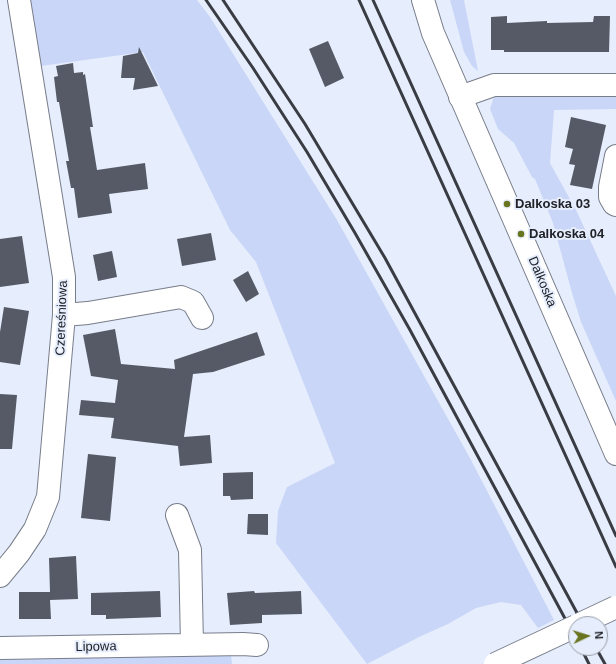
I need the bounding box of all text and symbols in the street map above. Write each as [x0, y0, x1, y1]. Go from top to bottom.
place label: Dalkoska 03 [515, 196, 590, 212]
marker: Dalkoska 03 [502, 199, 512, 209]
place label: Dalkoska 04 [529, 226, 604, 242]
marker: Dalkoska 04 [516, 229, 526, 239]
street label: Dalkoska [524, 254, 560, 310]
street label: Czereśniowa [53, 280, 71, 356]
north arrow [568, 616, 608, 656]
text: N [593, 631, 605, 640]
street label: Lipowa [75, 639, 117, 655]

